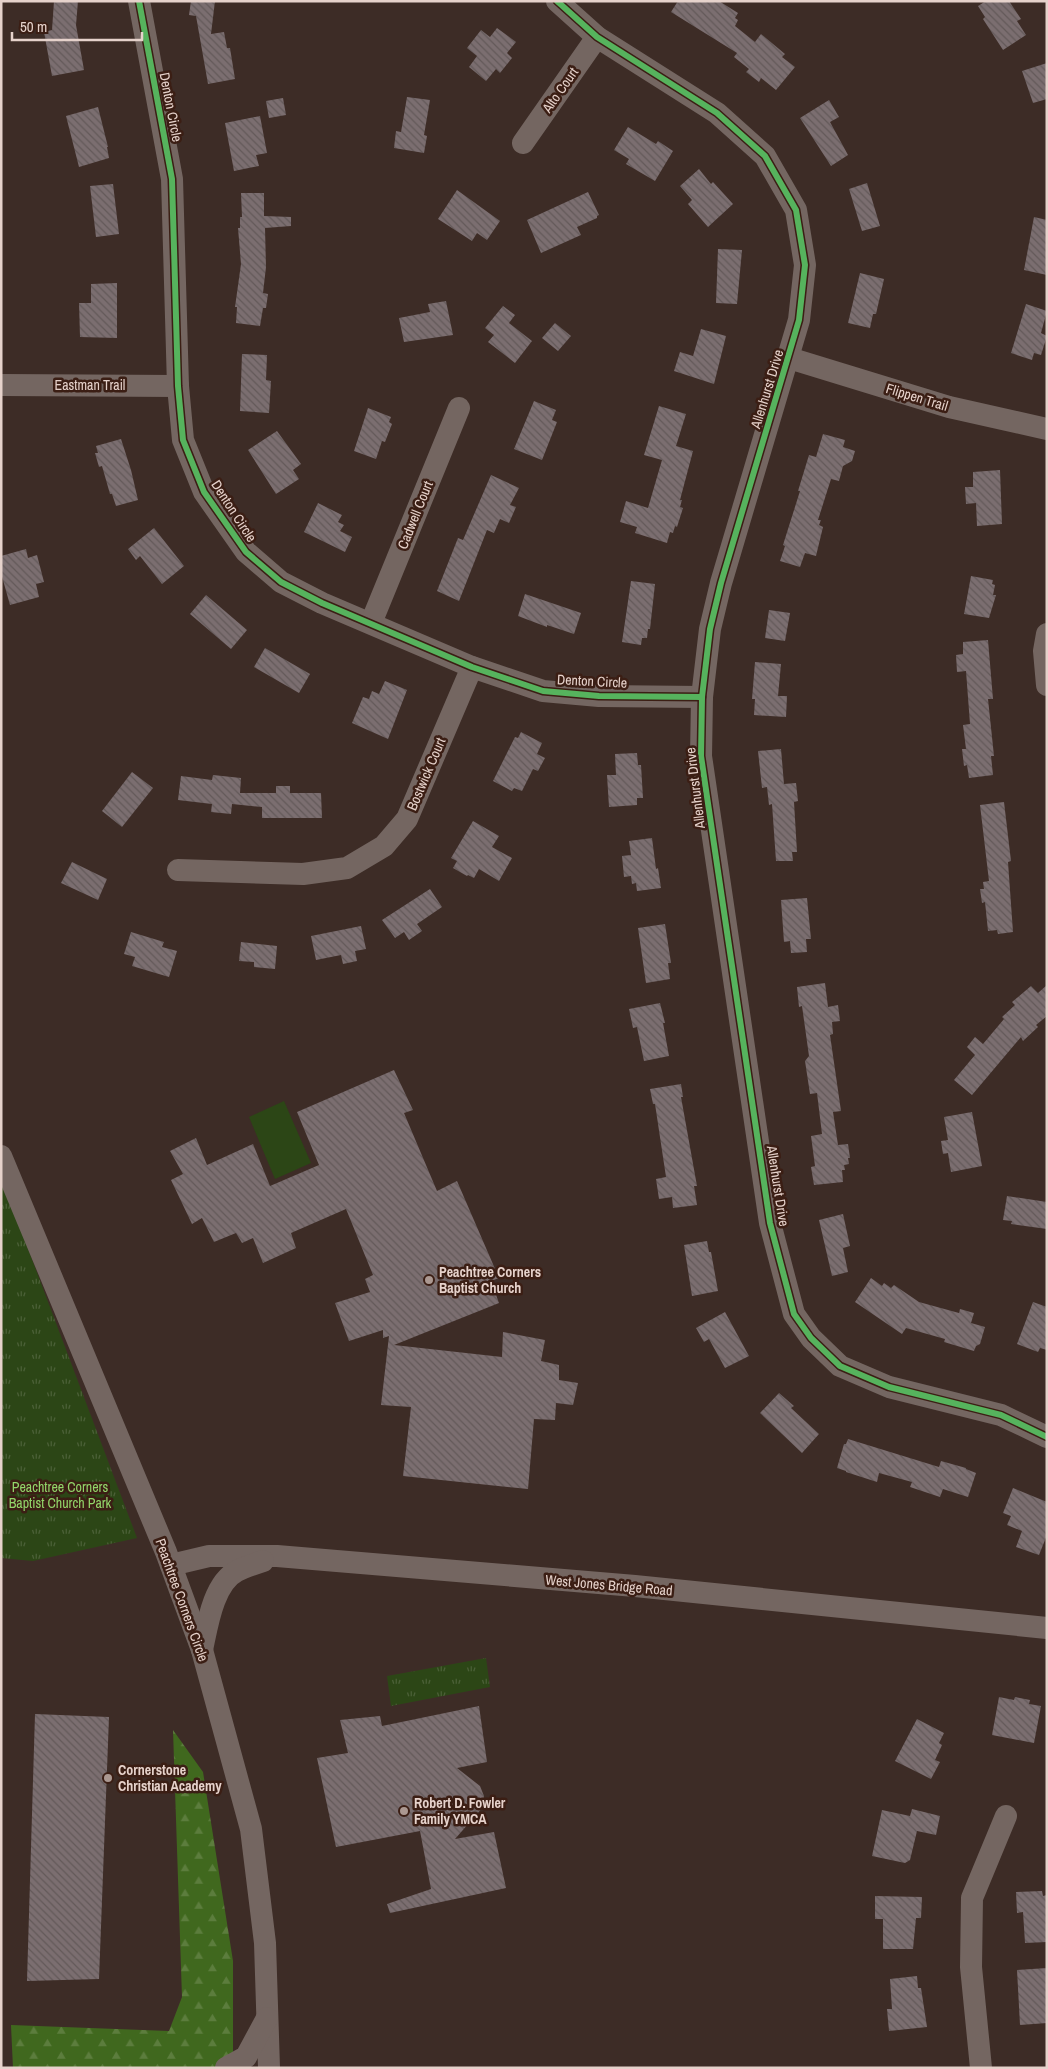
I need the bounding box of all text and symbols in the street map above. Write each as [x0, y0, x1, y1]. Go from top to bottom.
scale bar [12, 10, 142, 42]
text: 50 m [20, 16, 47, 37]
street label: Alto Court [537, 64, 582, 117]
street label: Denton Circle [155, 71, 187, 143]
street label: Allenhurst Drive [746, 347, 788, 432]
street label: Eastman Trail [55, 376, 125, 394]
street label: Flippen Trail [884, 379, 950, 415]
street label: Denton Circle [207, 477, 261, 545]
street label: Cadwell Court [393, 478, 437, 552]
street label: Denton Circle [556, 670, 628, 692]
street label: Bostwick Court [403, 735, 449, 813]
street label: Allenhurst Drive [681, 746, 709, 831]
street label: Allenhurst Drive [763, 1143, 793, 1228]
place label: Peachtree Corners Baptist Church [439, 1263, 541, 1297]
marker: Peachtree Corners Baptist Church [423, 1274, 435, 1286]
park label: Peachtree Corners Baptist Church Park [9, 1478, 112, 1512]
street label: Peachtree Corners Circle [151, 1536, 213, 1664]
street label: West Jones Bridge Road [545, 1570, 673, 1600]
place label: Cornerstone Christian Academy [118, 1761, 222, 1795]
marker: Cornerstone Christian Academy [102, 1772, 114, 1784]
place label: Robert D. Fowler Family YMCA [414, 1794, 506, 1828]
marker: Robert D. Fowler Family YMCA [398, 1805, 410, 1817]

